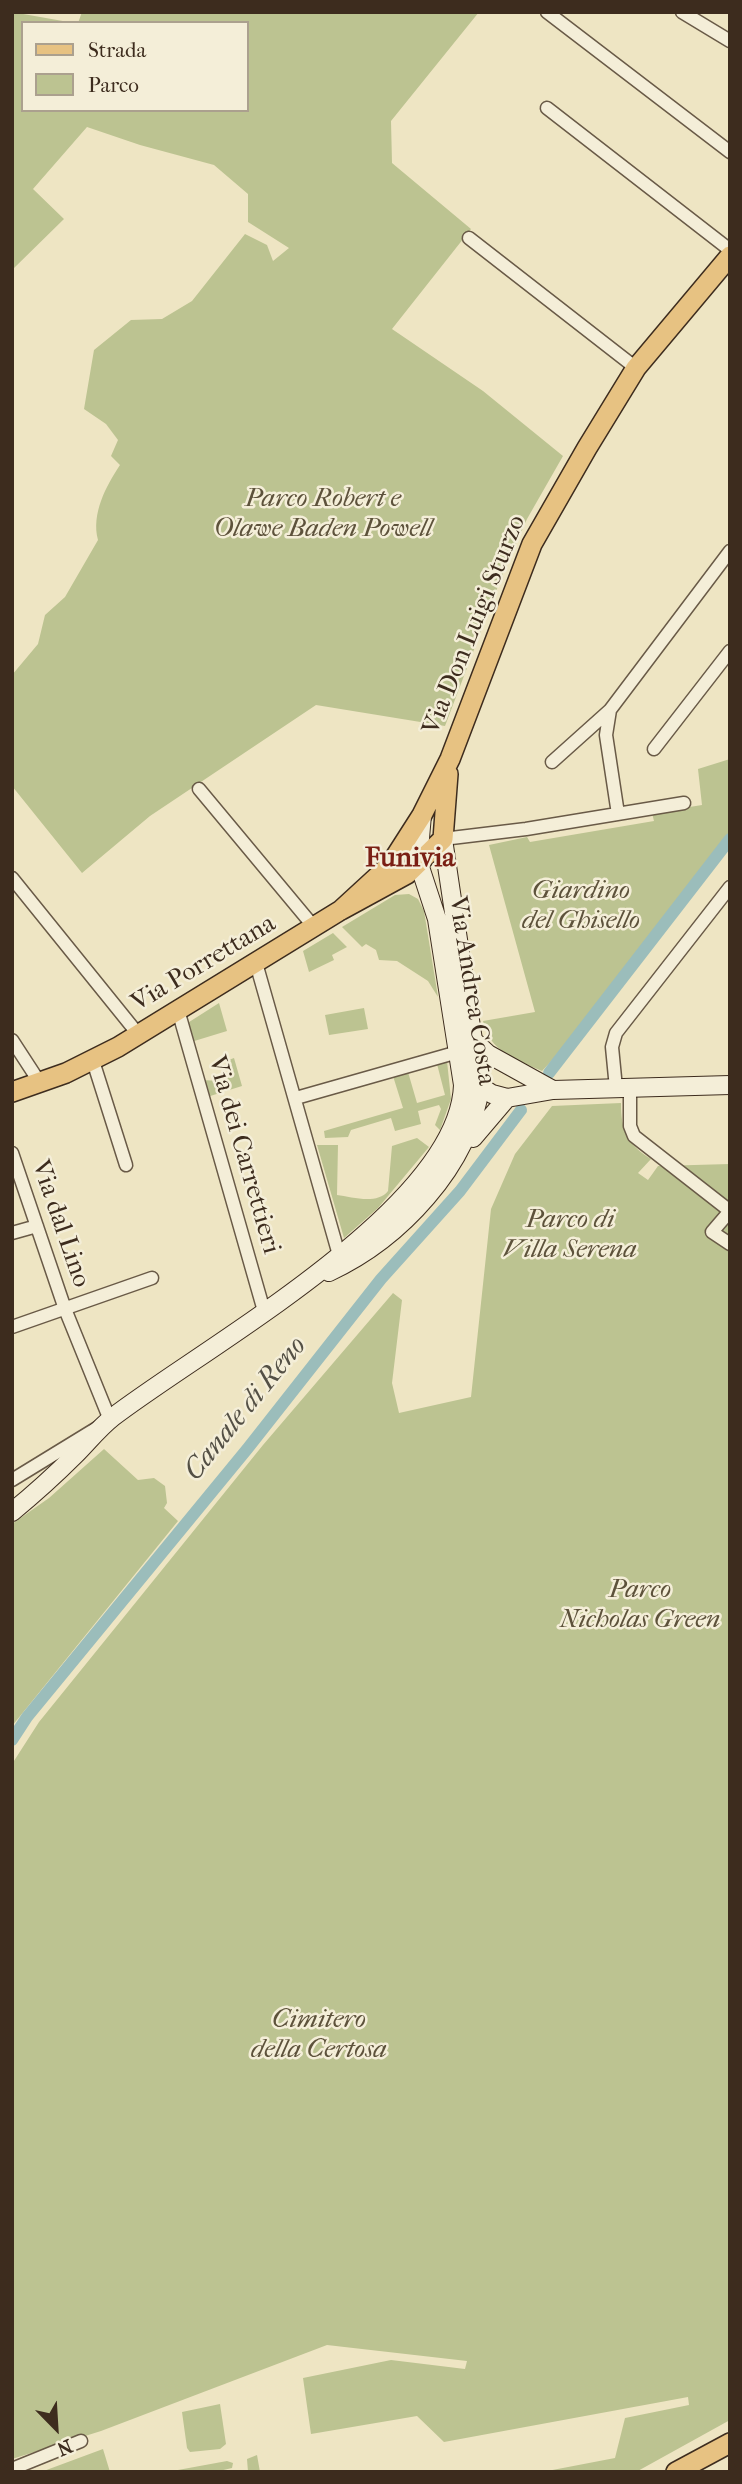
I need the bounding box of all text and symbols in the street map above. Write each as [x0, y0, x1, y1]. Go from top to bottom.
legend [21, 21, 248, 112]
text: Strada [88, 38, 146, 62]
text: Parco [88, 73, 139, 97]
park label: Parco Robert e Olawe Baden Powell [214, 484, 432, 546]
street label: Via Don Luigi Sturzo [417, 511, 533, 739]
district label: Funivia [365, 842, 455, 876]
park label: Giardino del Ghisello [522, 876, 640, 938]
street label: Via Andrea Costa [441, 894, 501, 1088]
street label: Via Porrettana [126, 909, 282, 1019]
street label: Via dei Carrettieri [200, 1052, 286, 1258]
street label: Via dal Lino [24, 1156, 96, 1292]
park label: Parco di Villa Serena [503, 1205, 637, 1266]
water label: Canale di Reno [178, 1330, 314, 1488]
park label: Parco Nicholas Green [560, 1575, 720, 1636]
park label: Cimitero della Certosa [251, 2005, 387, 2066]
north arrow [21, 2393, 91, 2463]
text: N [53, 2434, 76, 2460]

